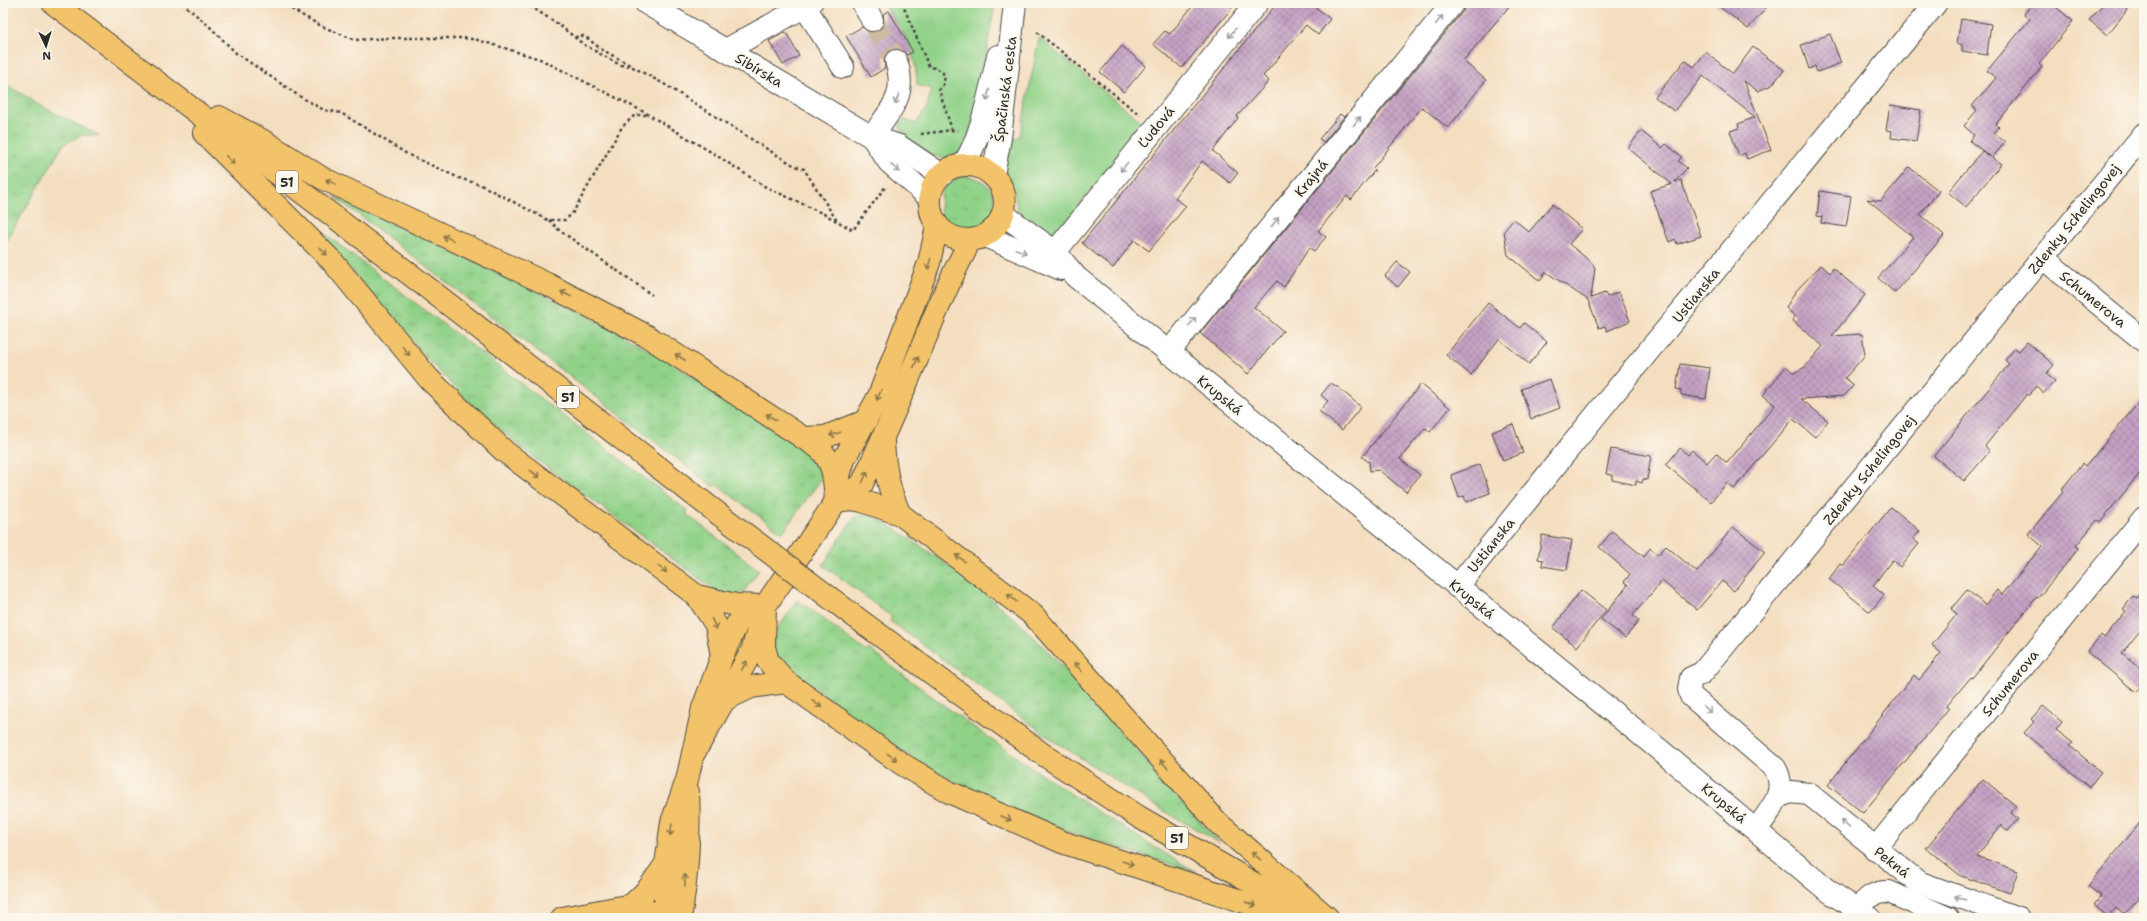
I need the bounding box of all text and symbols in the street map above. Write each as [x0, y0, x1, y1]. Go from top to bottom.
one-way arrow [1435, 15, 1444, 26]
north arrow [26, 26, 66, 66]
one-way arrow [1228, 28, 1236, 39]
street label: Špačinská cesta [990, 35, 1020, 143]
text: N [42, 48, 52, 63]
street label: Sibírska [732, 49, 786, 91]
one-way arrow [984, 88, 991, 101]
one-way arrow [893, 93, 900, 105]
street label: Ľudová [1134, 102, 1179, 152]
one-way arrow [1352, 116, 1361, 127]
one-way arrow [225, 155, 235, 165]
street label: Krajná [1290, 155, 1332, 201]
street label: Zdenky Schelingovej [2024, 160, 2124, 278]
one-way arrow [1119, 162, 1128, 172]
one-way arrow [890, 163, 901, 172]
road number: 51 [276, 171, 298, 193]
one-way arrow [325, 178, 337, 186]
one-way arrow [1270, 216, 1279, 227]
one-way arrow [443, 234, 455, 241]
one-way arrow [318, 246, 328, 256]
one-way arrow [1014, 247, 1026, 255]
one-way arrow [925, 257, 932, 270]
street label: Ustianska [1668, 264, 1724, 326]
street label: Schumerova [2056, 267, 2130, 332]
one-way arrow [560, 290, 572, 297]
one-way arrow [1188, 317, 1197, 328]
one-way arrow [401, 346, 410, 356]
one-way arrow [674, 353, 685, 361]
one-way arrow [912, 356, 920, 368]
street label: Krupská [1194, 371, 1247, 419]
road number: 51 [557, 386, 579, 408]
one-way arrow [875, 388, 882, 400]
street label: Zdenky Schelingovej [1819, 411, 1919, 529]
one-way arrow [766, 413, 777, 421]
one-way arrow [829, 431, 842, 438]
one-way arrow [530, 470, 541, 479]
one-way arrow [862, 471, 870, 483]
street label: Ustianska [1463, 514, 1519, 576]
one-way arrow [955, 554, 966, 562]
one-way arrow [656, 565, 667, 574]
street label: Krupská [1446, 575, 1499, 623]
one-way arrow [1007, 594, 1018, 603]
one-way arrow [711, 617, 718, 629]
street label: Schumerova [1978, 646, 2043, 720]
one-way arrow [740, 660, 748, 672]
one-way arrow [1074, 661, 1083, 672]
one-way arrow [812, 700, 823, 708]
one-way arrow [1701, 705, 1712, 714]
one-way arrow [886, 753, 897, 761]
one-way arrow [1160, 759, 1169, 769]
street label: Krupská [1698, 779, 1751, 827]
one-way arrow [1000, 815, 1012, 822]
one-way arrow [1840, 819, 1850, 828]
one-way arrow [667, 823, 675, 836]
road number: 51 [1166, 827, 1188, 849]
street label: Pekná [1871, 843, 1914, 882]
one-way arrow [1250, 852, 1261, 861]
one-way arrow [1121, 860, 1134, 867]
one-way arrow [682, 874, 689, 887]
one-way arrow [1954, 894, 1967, 901]
one-way arrow [1245, 900, 1257, 908]

